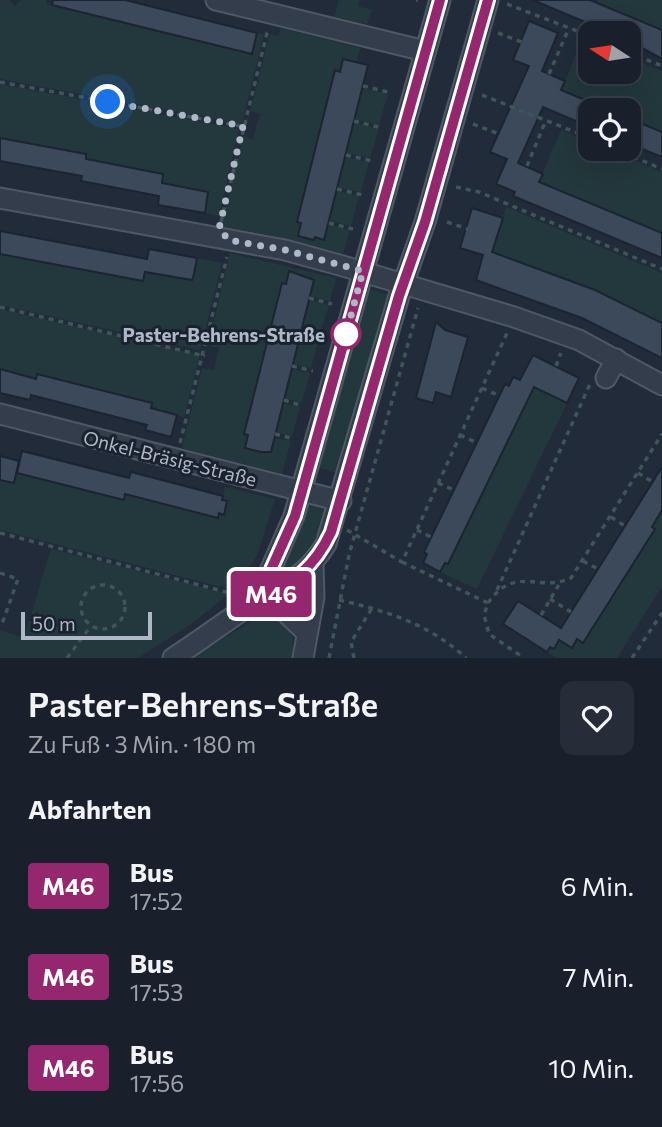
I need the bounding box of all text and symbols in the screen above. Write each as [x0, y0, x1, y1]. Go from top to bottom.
north arrow [578, 21, 640, 84]
map controls [578, 21, 641, 161]
your location [90, 84, 125, 119]
button: locate [578, 98, 641, 161]
marker: Paster-Behrens-Straße [331, 319, 361, 349]
place label: Paster-Behrens-Straße [122, 323, 325, 346]
street label: Onkel-Bräsig-Straße [81, 425, 259, 491]
line badge: M46 [231, 571, 311, 617]
text: M46 [245, 579, 297, 608]
scale bar [21, 609, 152, 641]
text: 50 m [32, 612, 76, 635]
button: heart [560, 681, 634, 755]
text: Paster-Behrens-Straße [28, 683, 378, 724]
text: Zu Fuß · 3 Min. · 180 m [28, 730, 256, 758]
text: Abfahrten [28, 793, 151, 824]
text: Bus [130, 856, 174, 887]
text: 6 Min. [561, 870, 634, 901]
text: M46 [42, 871, 95, 900]
text: 17:52 [130, 887, 183, 915]
text: Bus [130, 947, 174, 978]
text: 7 Min. [563, 961, 634, 992]
text: M46 [42, 962, 95, 991]
text: 17:53 [130, 978, 183, 1006]
text: Bus [130, 1038, 174, 1069]
text: 10 Min. [548, 1052, 634, 1083]
text: M46 [42, 1053, 95, 1082]
text: 17:56 [130, 1069, 184, 1097]

